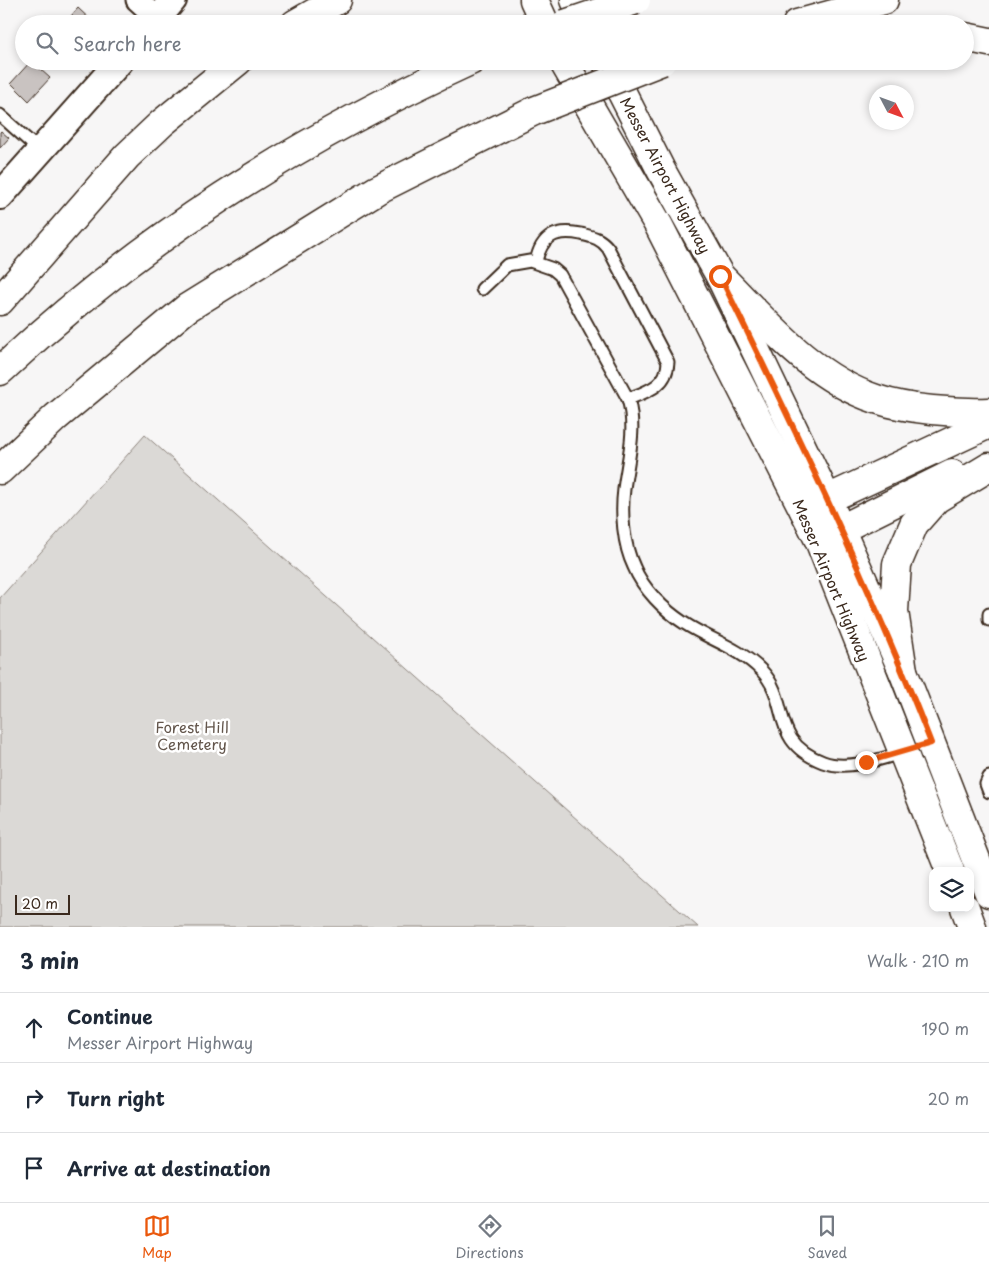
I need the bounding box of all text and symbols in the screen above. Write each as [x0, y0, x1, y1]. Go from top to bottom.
search box [15, 15, 974, 70]
icon: search [33, 29, 61, 57]
text: Search here [73, 29, 182, 57]
north arrow [869, 85, 914, 130]
street label: Messer Airport Highway [615, 93, 717, 257]
route start [709, 265, 732, 288]
street label: Messer Airport Highway [787, 495, 877, 665]
park label: Forest Hill Cemetery [155, 715, 229, 755]
route end [855, 751, 878, 774]
map controls [929, 867, 974, 912]
button: layers [929, 867, 974, 912]
scale bar [15, 892, 70, 915]
text: 20 m [22, 893, 58, 914]
text: 3 min [20, 944, 79, 976]
text: Walk · 210 m [867, 948, 969, 972]
text: Continue [67, 1002, 153, 1030]
icon: ahead [20, 1014, 48, 1042]
text: 190 m [921, 1016, 969, 1040]
text: Messer Airport Highway [67, 1030, 253, 1054]
icon: right [20, 1084, 48, 1112]
text: Turn right [67, 1084, 165, 1112]
text: 20 m [928, 1086, 969, 1110]
icon: arrive [20, 1154, 48, 1182]
text: Arrive at destination [67, 1154, 271, 1182]
tab: Map [142, 1212, 172, 1263]
tab: Directions [456, 1212, 524, 1263]
tab: Saved [807, 1212, 847, 1263]

